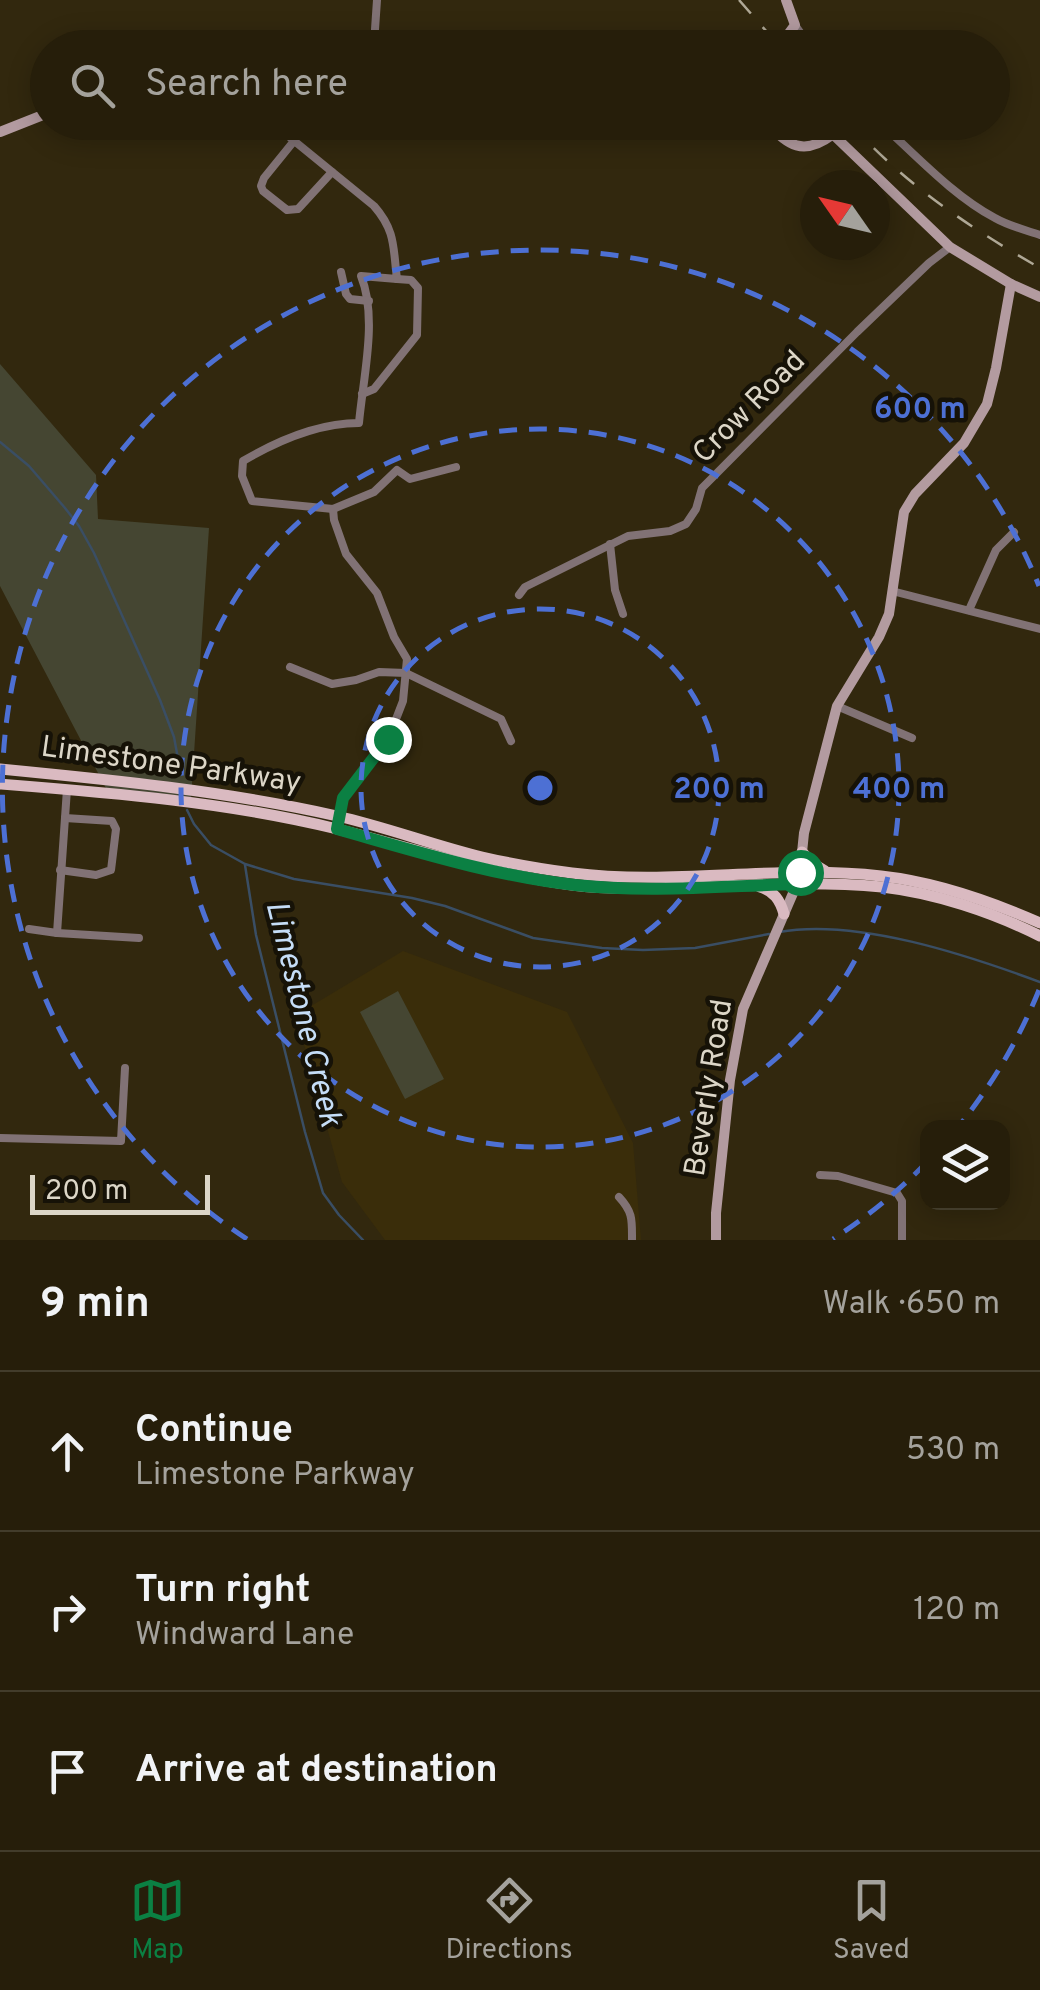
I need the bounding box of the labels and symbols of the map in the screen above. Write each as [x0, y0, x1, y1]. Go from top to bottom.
north arrow [800, 170, 890, 260]
street label: Crow Road [686, 344, 814, 472]
text: 600 m [874, 392, 966, 429]
route end [366, 717, 412, 763]
street label: Limestone Parkway [39, 729, 303, 803]
centre of rings [522, 770, 558, 806]
text: 200 m [673, 772, 765, 809]
text: 400 m [853, 772, 945, 809]
route start [778, 850, 824, 896]
water label: Limestone Creek [255, 897, 350, 1132]
street label: Beverly Road [678, 997, 742, 1179]
scale bar [30, 1170, 210, 1214]

